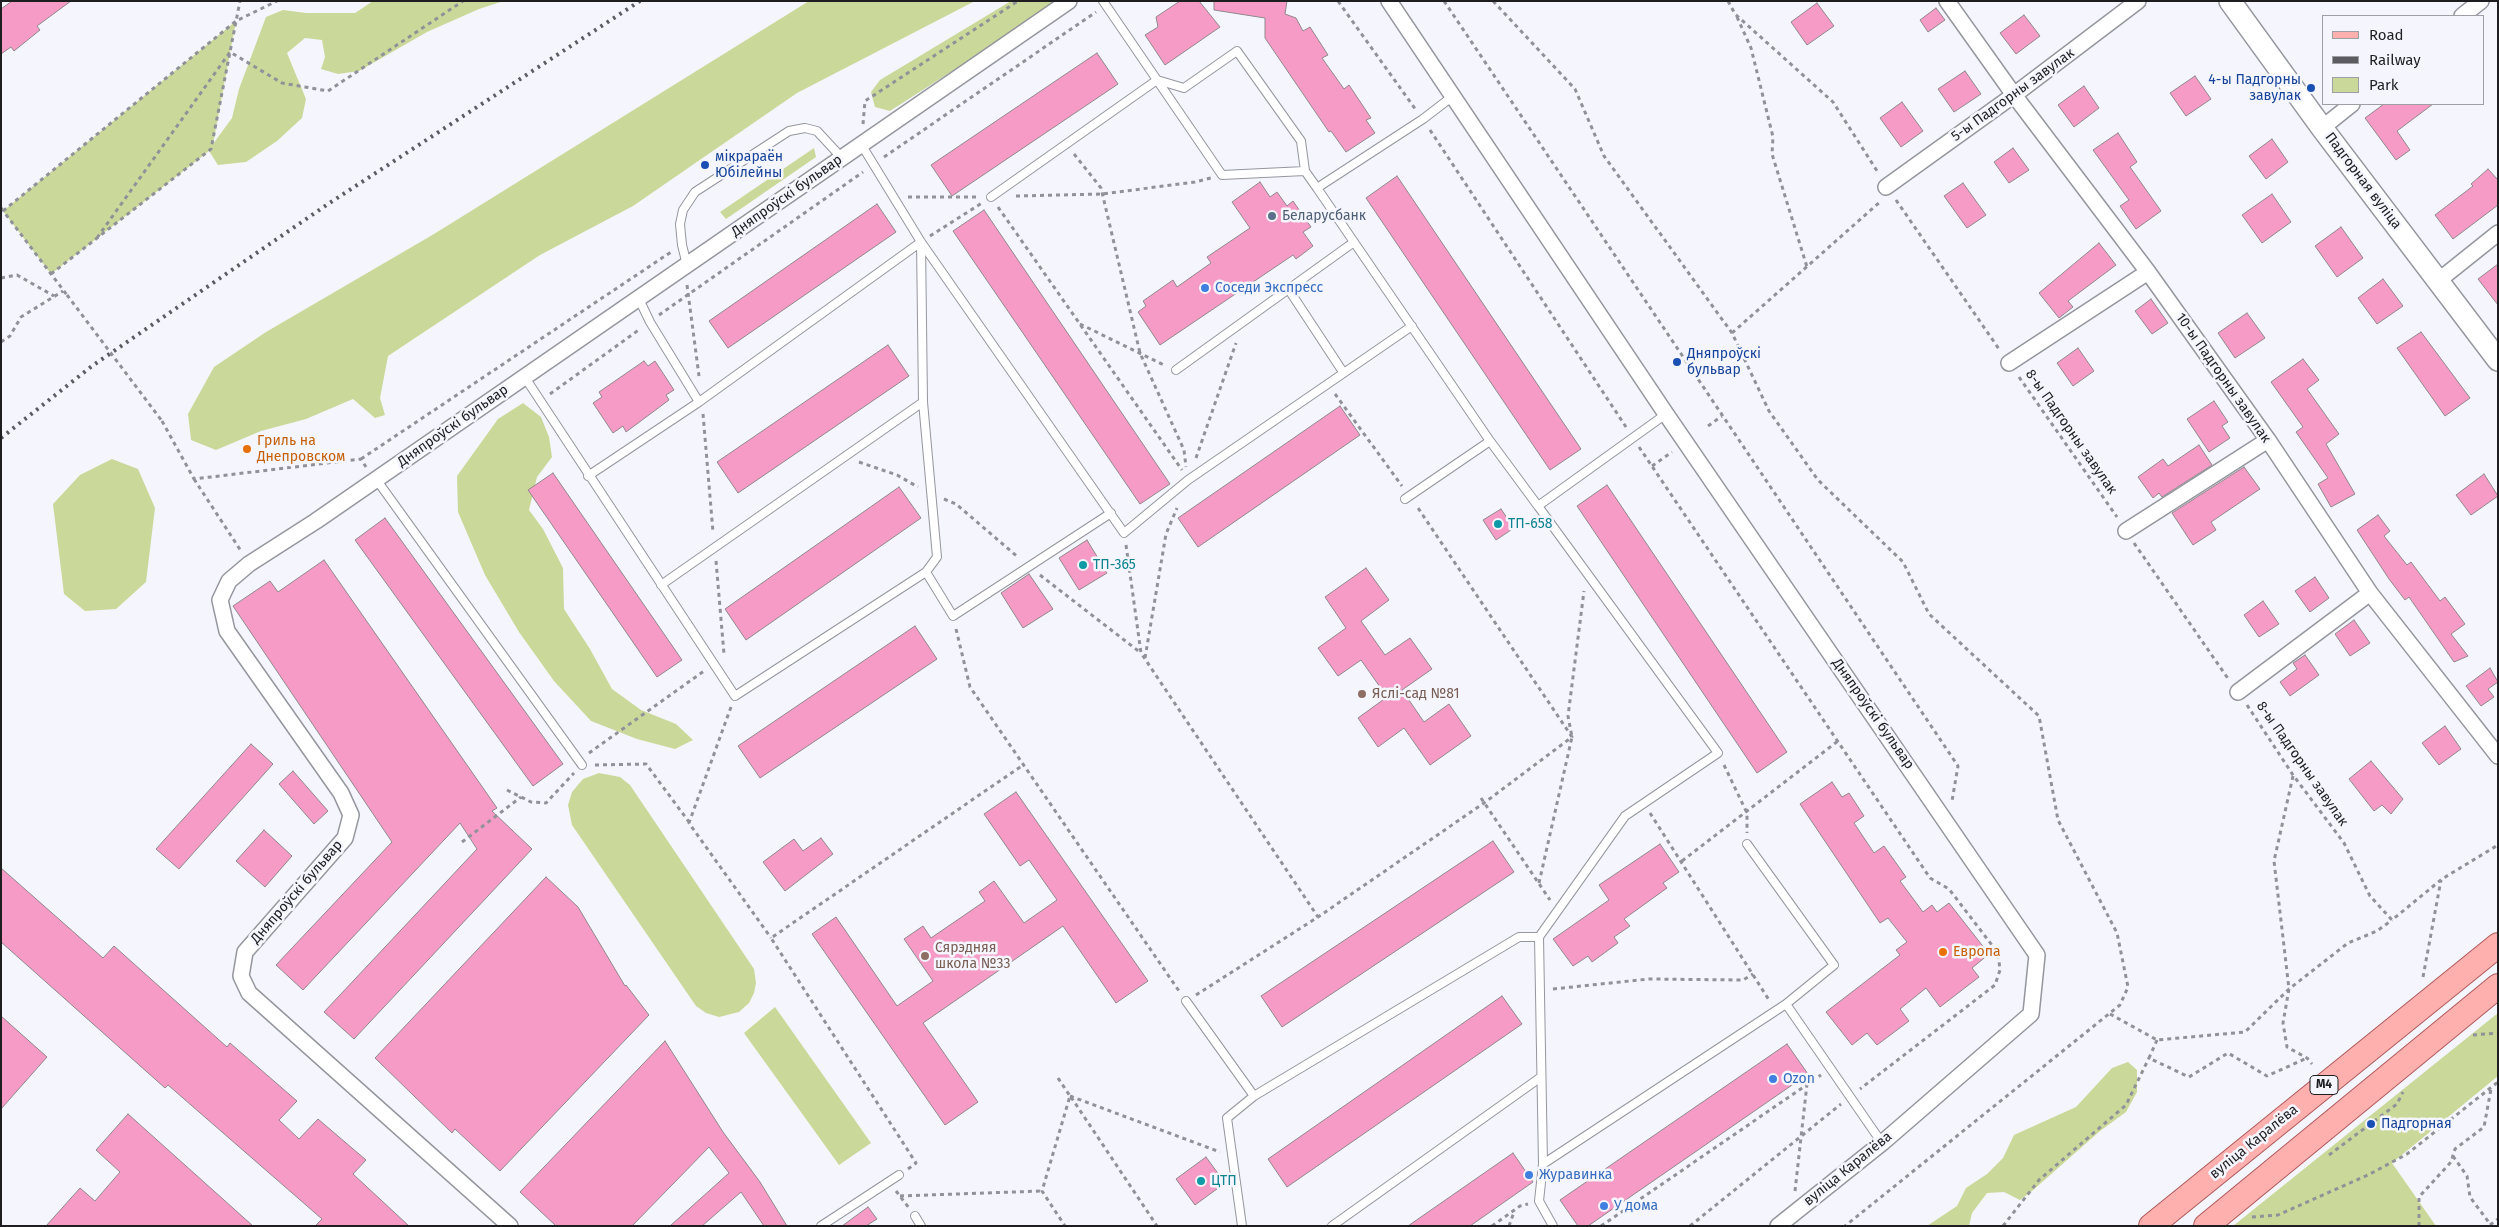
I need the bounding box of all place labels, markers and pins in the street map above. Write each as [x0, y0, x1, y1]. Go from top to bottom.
place label: 4-ы Падгорны завулак [2208, 72, 2301, 104]
marker: 4-ы Падгорны завулак [2305, 82, 2317, 94]
place label: мікрараён Юбілейны [715, 149, 783, 182]
marker: мікрараён Юбілейны [699, 159, 711, 171]
place label: Беларусбанк [1282, 208, 1366, 224]
marker: Беларусбанк [1266, 210, 1278, 222]
place label: Соседи Экспресс [1215, 280, 1323, 296]
marker: Соседи Экспресс [1199, 282, 1211, 294]
place label: Дняпроўскі бульвар [1687, 346, 1761, 378]
marker: Дняпроўскі бульвар [1671, 356, 1683, 368]
place label: Гриль на Днепровском [257, 433, 345, 466]
marker: Гриль на Днепровском [241, 443, 253, 455]
place label: ТП-658 [1508, 516, 1552, 532]
marker: ТП-658 [1492, 518, 1504, 530]
place label: ТП-365 [1093, 557, 1136, 573]
marker: ТП-365 [1077, 559, 1089, 571]
place label: Яслі-сад №81 [1372, 686, 1460, 702]
marker: Яслі-сад №81 [1356, 688, 1368, 700]
place label: Сярэдняя школа №33 [935, 940, 1010, 972]
place label: Европа [1953, 944, 2001, 960]
marker: Европа [1937, 946, 1949, 958]
marker: Сярэдняя школа №33 [919, 950, 931, 962]
place label: Ozon [1783, 1071, 1815, 1087]
marker: Ozon [1767, 1073, 1779, 1085]
place label: Падгорная [2381, 1116, 2452, 1132]
marker: Падгорная [2365, 1118, 2377, 1130]
place label: Журавинка [1539, 1167, 1612, 1183]
marker: Журавинка [1523, 1169, 1535, 1181]
place label: ЦТП [1211, 1173, 1237, 1189]
marker: ЦТП [1195, 1175, 1207, 1187]
place label: У дома [1614, 1198, 1658, 1214]
marker: У дома [1598, 1200, 1610, 1212]

